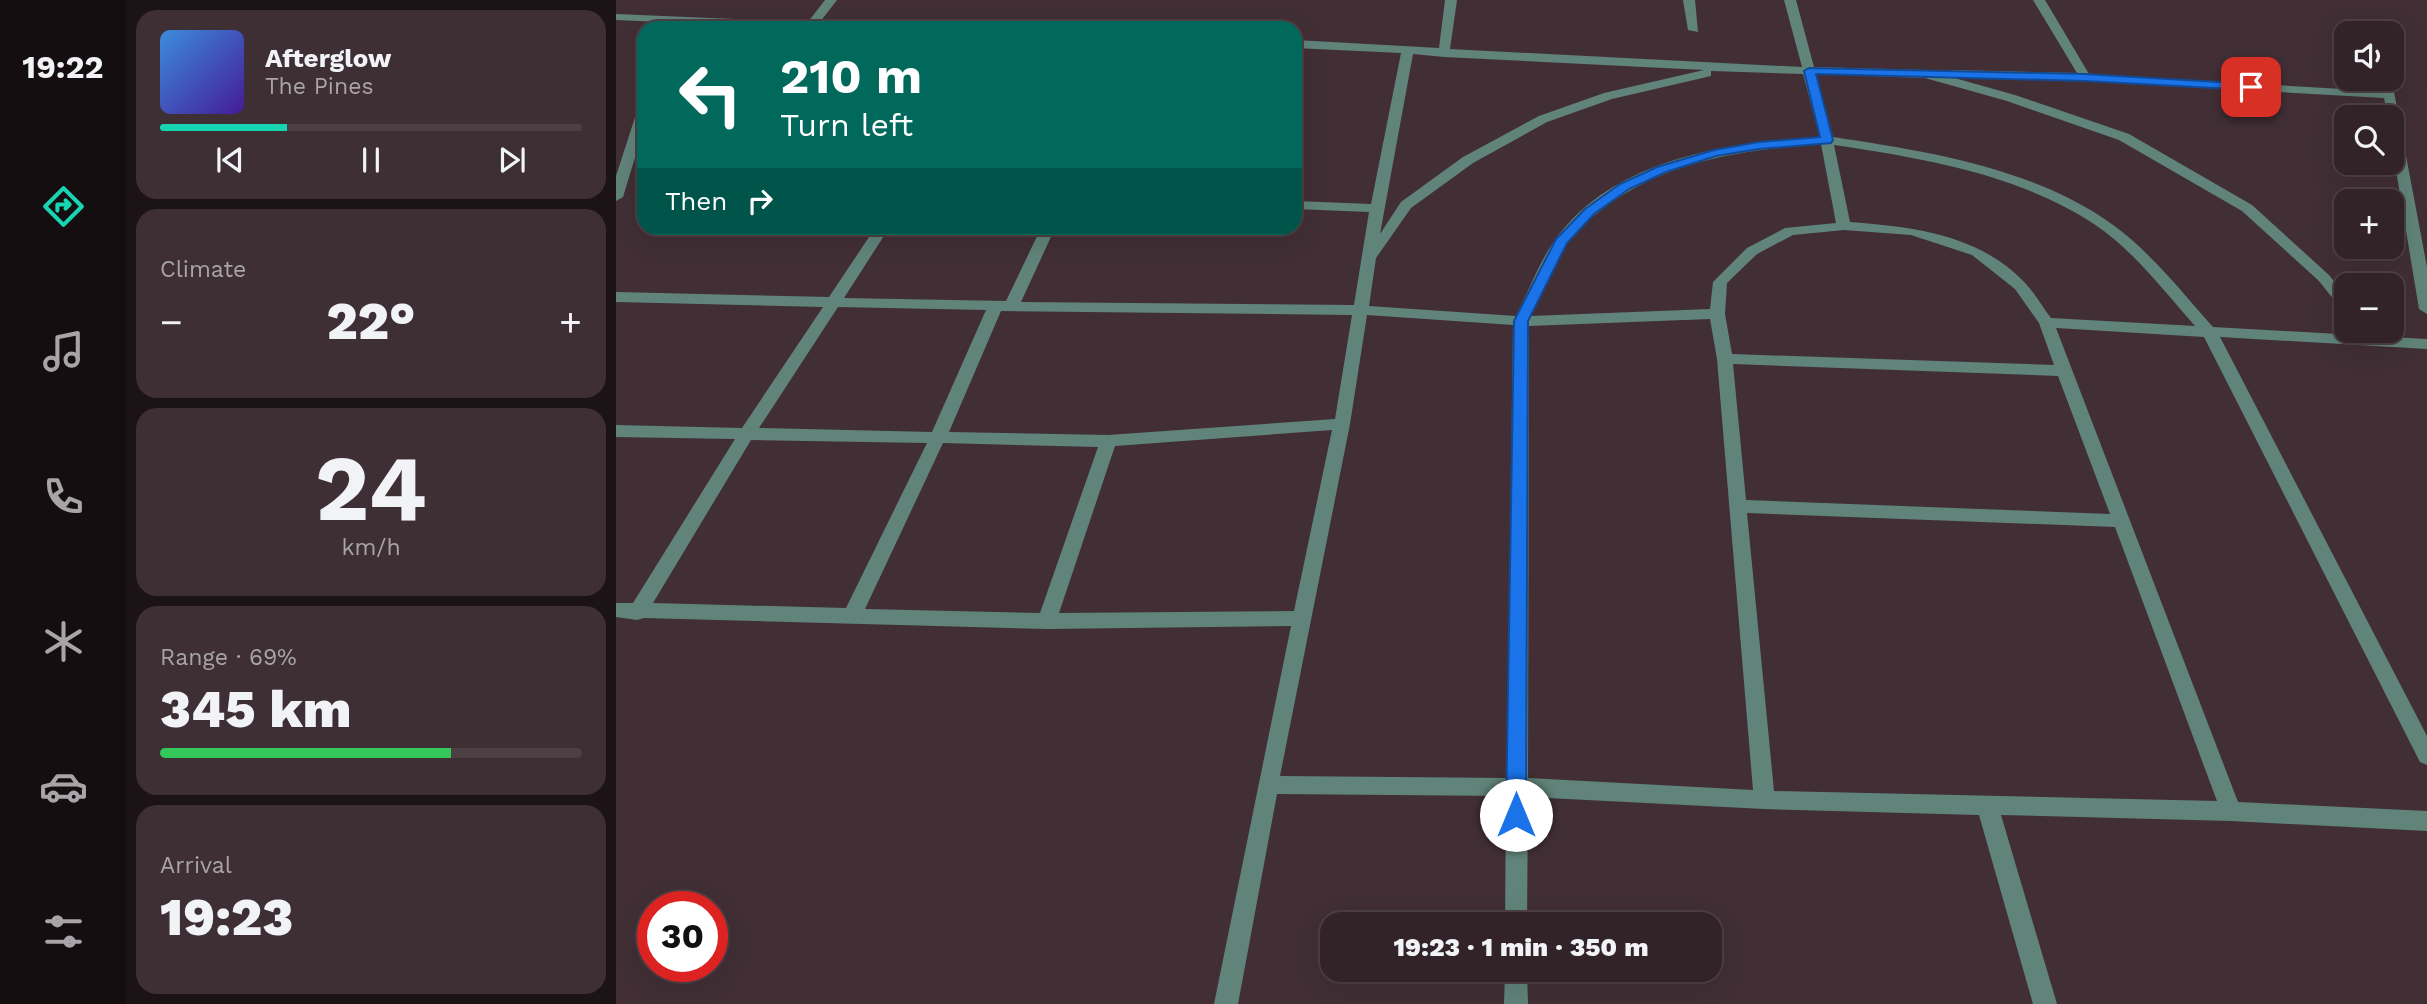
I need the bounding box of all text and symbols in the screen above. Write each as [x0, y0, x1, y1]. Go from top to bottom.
map controls [2334, 21, 2404, 343]
button: sound [2334, 21, 2404, 91]
text: Afterglow [265, 43, 391, 73]
text: 210 m [780, 47, 922, 105]
text: 19:22 [22, 48, 104, 86]
icon: left [665, 49, 756, 140]
pin [2221, 57, 2281, 117]
icon: arrive [2232, 68, 2270, 106]
text: The Pines [265, 73, 374, 100]
button: search [2334, 105, 2404, 175]
text: Turn left [780, 106, 913, 144]
icon: previous [211, 141, 249, 179]
icon: pause [352, 141, 390, 179]
icon: next [493, 141, 531, 179]
icon: directions [39, 182, 88, 231]
icon: right [741, 182, 779, 220]
text: Then [665, 186, 727, 216]
button: + [2334, 189, 2404, 259]
text: Climate [160, 256, 246, 283]
button: − [2334, 273, 2404, 343]
text: 22° [327, 291, 415, 352]
text: − [160, 300, 183, 344]
text: + [559, 300, 582, 344]
icon: music [39, 327, 88, 376]
text: 24 [315, 435, 427, 542]
icon: phone [39, 472, 88, 521]
text: km/h [341, 534, 401, 561]
icon: climate [39, 617, 88, 666]
text: Range · 69% [160, 644, 297, 671]
text: 345 km [160, 679, 352, 740]
icon: car [39, 762, 88, 811]
position arrow [1479, 778, 1553, 852]
text: Arrival [160, 852, 232, 879]
text: 19:23 [160, 887, 293, 948]
speed limit sign: 30 [637, 891, 728, 982]
icon: filters [39, 907, 88, 956]
text: 19:23 · 1 min · 350 m [1393, 932, 1649, 962]

